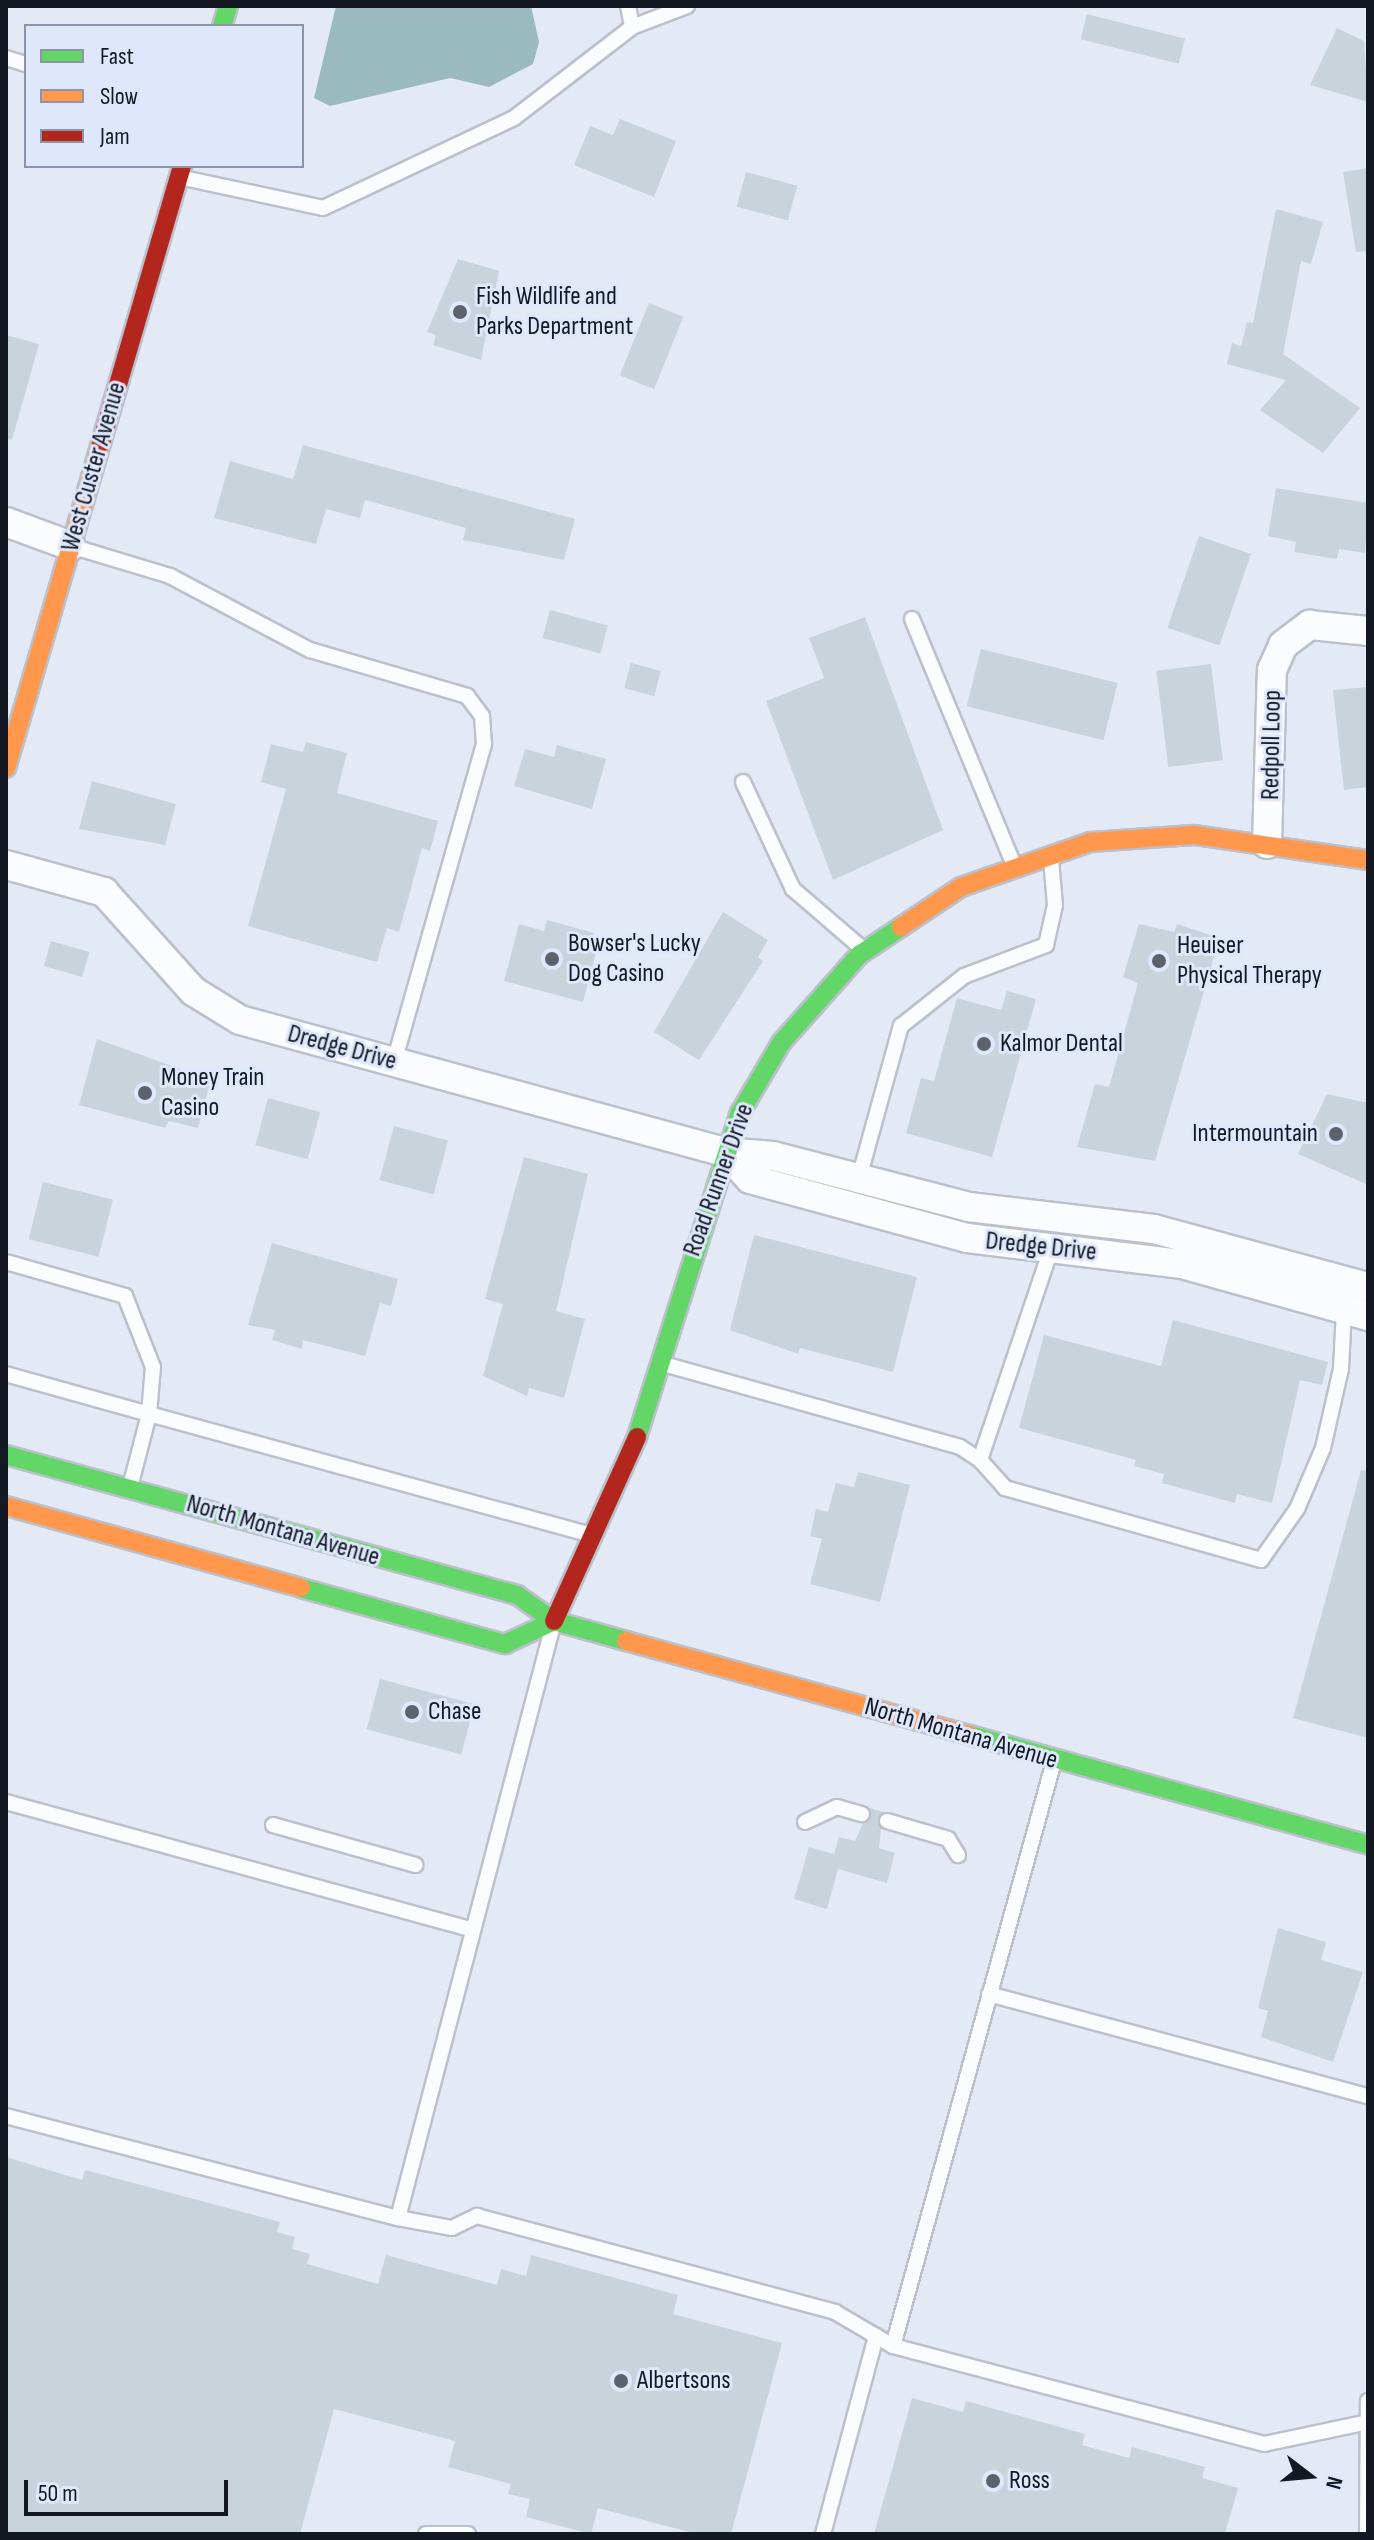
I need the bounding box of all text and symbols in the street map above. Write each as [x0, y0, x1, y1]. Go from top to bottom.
legend [24, 24, 304, 168]
text: Fast [100, 42, 134, 71]
text: Slow [100, 82, 138, 111]
text: Jam [100, 122, 130, 151]
place label: Fish Wildlife and Parks Department [476, 281, 633, 342]
marker: Fish Wildlife and Parks Department [451, 303, 469, 321]
street label: West Custer Avenue [55, 379, 133, 555]
street label: Redpoll Loop [1255, 690, 1289, 800]
place label: Bowser's Lucky Dog Casino [568, 928, 701, 990]
place label: Heuiser Physical Therapy [1177, 930, 1322, 992]
marker: Bowser's Lucky Dog Casino [543, 950, 561, 968]
marker: Heuiser Physical Therapy [1148, 950, 1170, 972]
street label: Dredge Drive [284, 1019, 400, 1077]
place label: Kalmor Dental [1000, 1028, 1123, 1060]
marker: Kalmor Dental [975, 1035, 993, 1053]
place label: Money Train Casino [161, 1062, 264, 1124]
marker: Money Train Casino [136, 1084, 154, 1102]
street label: Road Runner Drive [677, 1099, 761, 1261]
place label: Intermountain [1192, 1118, 1318, 1150]
marker: Intermountain [1325, 1123, 1347, 1145]
street label: Dredge Drive [984, 1226, 1098, 1268]
street label: North Montana Avenue [183, 1489, 383, 1573]
street label: North Montana Avenue [861, 1692, 1061, 1776]
place label: Chase [428, 1696, 482, 1728]
marker: Chase [403, 1703, 421, 1721]
place label: Albertsons [637, 2365, 731, 2397]
marker: Albertsons [612, 2372, 630, 2390]
north arrow [1270, 2436, 1350, 2516]
scale bar [28, 2464, 232, 2514]
place label: Ross [1009, 2465, 1050, 2497]
marker: Ross [984, 2472, 1002, 2490]
text: N [1319, 2473, 1348, 2492]
text: 50 m [38, 2479, 78, 2508]

